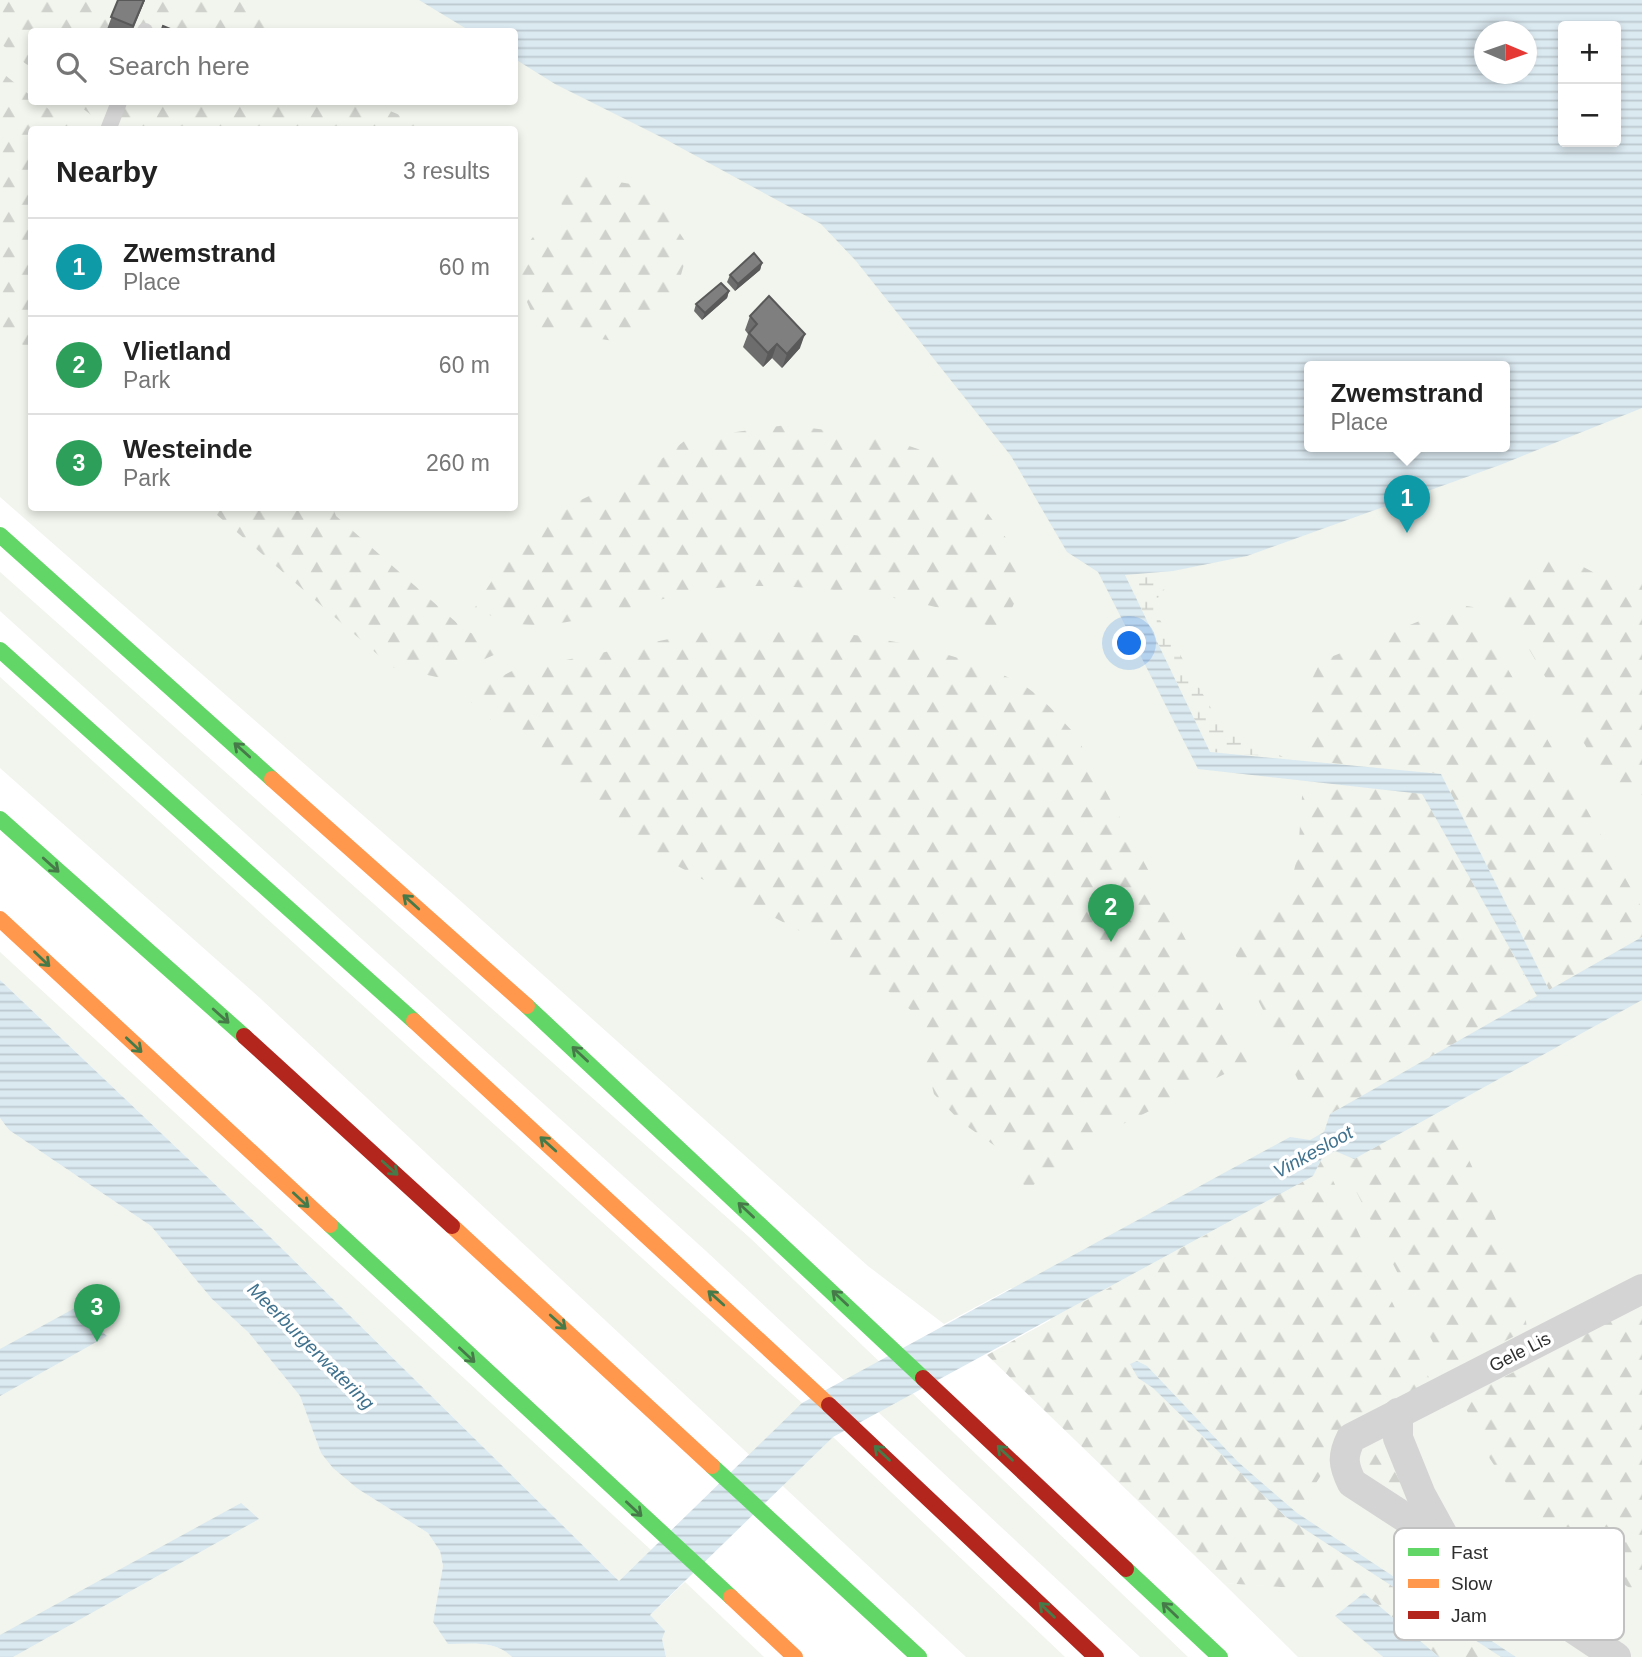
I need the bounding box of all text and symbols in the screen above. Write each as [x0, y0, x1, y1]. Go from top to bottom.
north arrow [1474, 21, 1537, 84]
map controls [1558, 21, 1621, 147]
button: + [1558, 21, 1621, 84]
search box [28, 28, 518, 105]
icon: search [52, 48, 90, 86]
text: Search here [108, 51, 250, 81]
button: − [1558, 84, 1621, 147]
text: Nearby [56, 155, 158, 188]
text: 3 results [403, 158, 490, 184]
text: Zwemstrand [123, 238, 276, 268]
text: 1 [73, 254, 85, 280]
text: 60 m [439, 254, 490, 280]
text: Place [123, 269, 181, 295]
text: Vlietland [123, 336, 231, 366]
text: 2 [73, 352, 85, 378]
text: 60 m [439, 352, 490, 378]
popup [1304, 361, 1510, 452]
text: Park [123, 367, 170, 393]
text: Zwemstrand [1330, 378, 1484, 408]
text: Place [1330, 409, 1388, 435]
text: Westeinde [123, 434, 253, 464]
text: 3 [73, 450, 85, 476]
text: 260 m [426, 450, 490, 476]
text: Park [123, 465, 170, 491]
pin: 1 [1384, 475, 1430, 533]
your location [1112, 626, 1146, 660]
one-way arrow [233, 742, 251, 758]
one-way arrow [42, 856, 59, 873]
pin: 2 [1088, 884, 1134, 942]
one-way arrow [402, 894, 420, 910]
one-way arrow [33, 951, 50, 968]
one-way arrow [212, 1008, 230, 1024]
one-way arrow [125, 1037, 142, 1054]
one-way arrow [572, 1046, 589, 1063]
water label: Vinkesloot [1270, 1121, 1357, 1182]
one-way arrow [539, 1136, 557, 1152]
one-way arrow [381, 1160, 399, 1176]
one-way arrow [292, 1192, 310, 1208]
one-way arrow [737, 1202, 755, 1218]
water label: Meerburgerwatering [243, 1278, 379, 1414]
pin: 3 [74, 1284, 120, 1342]
one-way arrow [708, 1289, 725, 1306]
one-way arrow [831, 1289, 848, 1306]
one-way arrow [549, 1313, 566, 1330]
street label: Gele Lis [1486, 1328, 1554, 1376]
one-way arrow [458, 1347, 476, 1363]
one-way arrow [873, 1445, 890, 1462]
one-way arrow [997, 1445, 1014, 1462]
one-way arrow [625, 1501, 642, 1518]
legend [1394, 1528, 1624, 1640]
text: Fast [1451, 1542, 1489, 1563]
text: Slow [1451, 1573, 1492, 1594]
one-way arrow [1038, 1602, 1056, 1619]
one-way arrow [1161, 1602, 1179, 1618]
text: Jam [1451, 1605, 1487, 1626]

